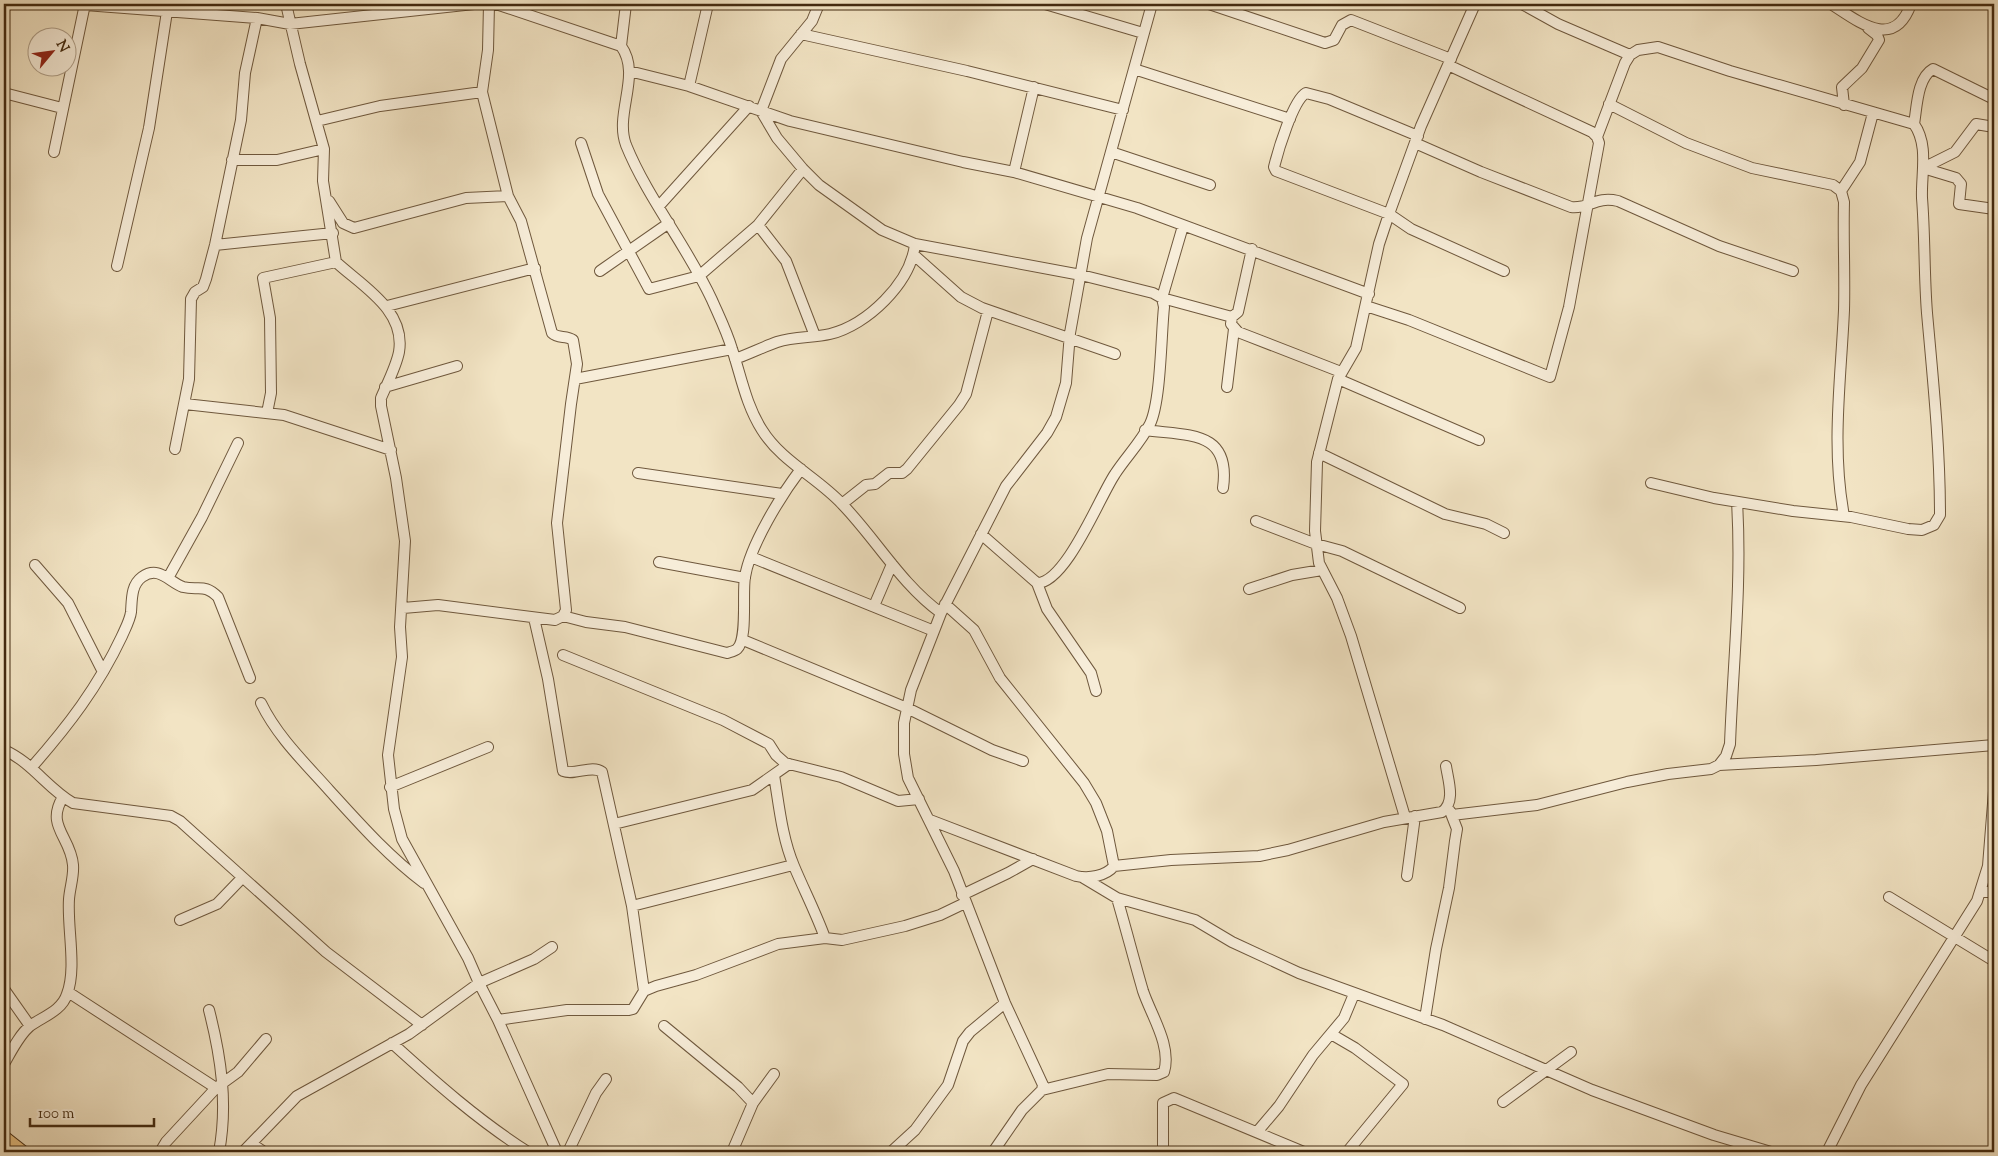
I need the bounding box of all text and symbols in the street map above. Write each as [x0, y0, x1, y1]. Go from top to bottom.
north arrow [28, 28, 78, 78]
text: N [50, 37, 73, 56]
scale bar [30, 1096, 154, 1128]
text: 100 m [38, 1104, 75, 1125]

